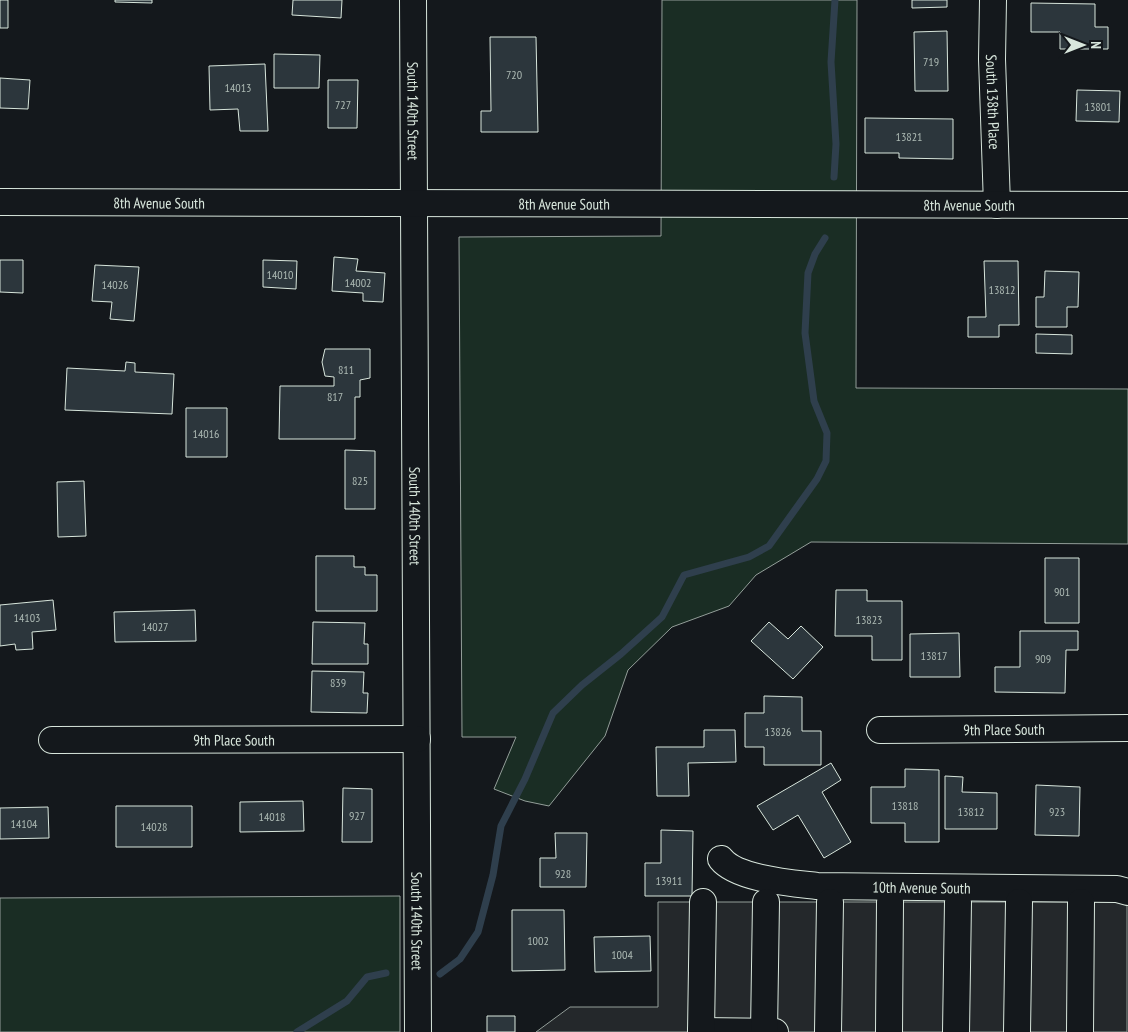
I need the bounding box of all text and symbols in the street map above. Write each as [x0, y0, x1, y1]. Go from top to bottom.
north arrow [1058, 20, 1108, 70]
text: N [1087, 41, 1105, 49]
house number: 719 [923, 54, 939, 69]
street label: South 138th Place [982, 54, 1005, 150]
street label: South 140th Street [404, 62, 423, 160]
house number: 720 [506, 67, 522, 82]
house number: 14013 [224, 80, 252, 95]
house number: 727 [335, 97, 351, 112]
house number: 13801 [1084, 99, 1112, 114]
house number: 13821 [895, 129, 923, 144]
street label: 8th Avenue South [113, 193, 205, 212]
street label: 8th Avenue South [518, 194, 610, 213]
street label: 8th Avenue South [923, 195, 1015, 214]
house number: 14010 [266, 267, 294, 282]
house number: 14002 [344, 275, 372, 290]
house number: 14026 [101, 277, 129, 292]
house number: 13812 [988, 282, 1016, 297]
house number: 811 [338, 362, 354, 377]
house number: 817 [327, 389, 343, 404]
house number: 14016 [192, 426, 220, 441]
street label: South 140th Street [406, 467, 425, 565]
house number: 825 [352, 473, 368, 488]
house number: 901 [1054, 584, 1070, 599]
house number: 14103 [13, 610, 41, 625]
house number: 13823 [855, 612, 883, 627]
house number: 14027 [141, 619, 169, 634]
house number: 13817 [920, 648, 948, 663]
house number: 909 [1035, 651, 1051, 666]
house number: 839 [330, 675, 346, 690]
street label: 9th Place South [963, 719, 1045, 739]
house number: 13826 [764, 724, 792, 739]
street label: 9th Place South [193, 730, 275, 749]
house number: 13818 [891, 798, 919, 813]
house number: 13812 [957, 804, 985, 819]
house number: 923 [1049, 804, 1065, 819]
house number: 927 [349, 808, 365, 823]
house number: 14018 [258, 809, 286, 824]
house number: 14104 [10, 816, 38, 831]
house number: 14028 [140, 819, 168, 834]
house number: 928 [555, 866, 571, 881]
street label: South 140th Street [408, 872, 427, 970]
house number: 13911 [655, 873, 683, 888]
street label: 10th Avenue South [872, 877, 971, 897]
house number: 1002 [527, 933, 549, 948]
house number: 1004 [611, 947, 633, 962]

